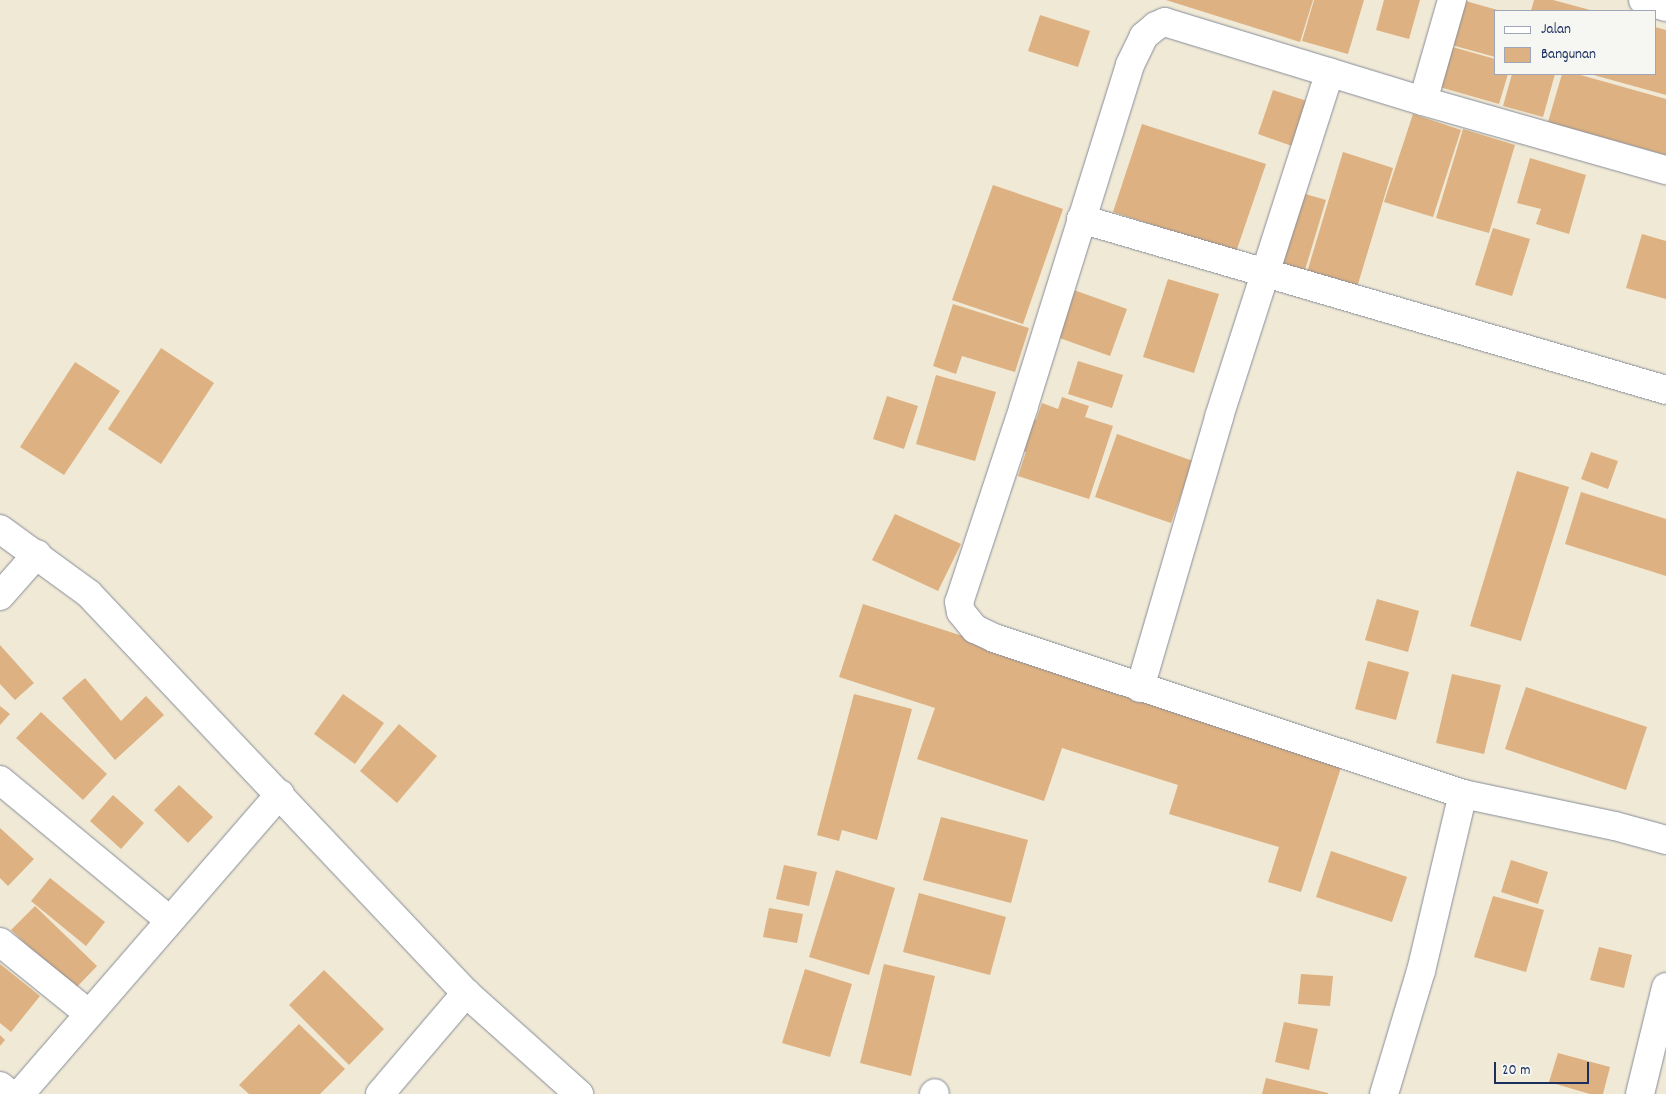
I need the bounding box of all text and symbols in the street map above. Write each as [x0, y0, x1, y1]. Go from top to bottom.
legend [1494, 10, 1656, 75]
text: Jalan [1541, 19, 1571, 41]
text: Bangunan [1541, 44, 1596, 66]
scale bar [1496, 1052, 1591, 1084]
text: 20 m [1502, 1060, 1530, 1082]

